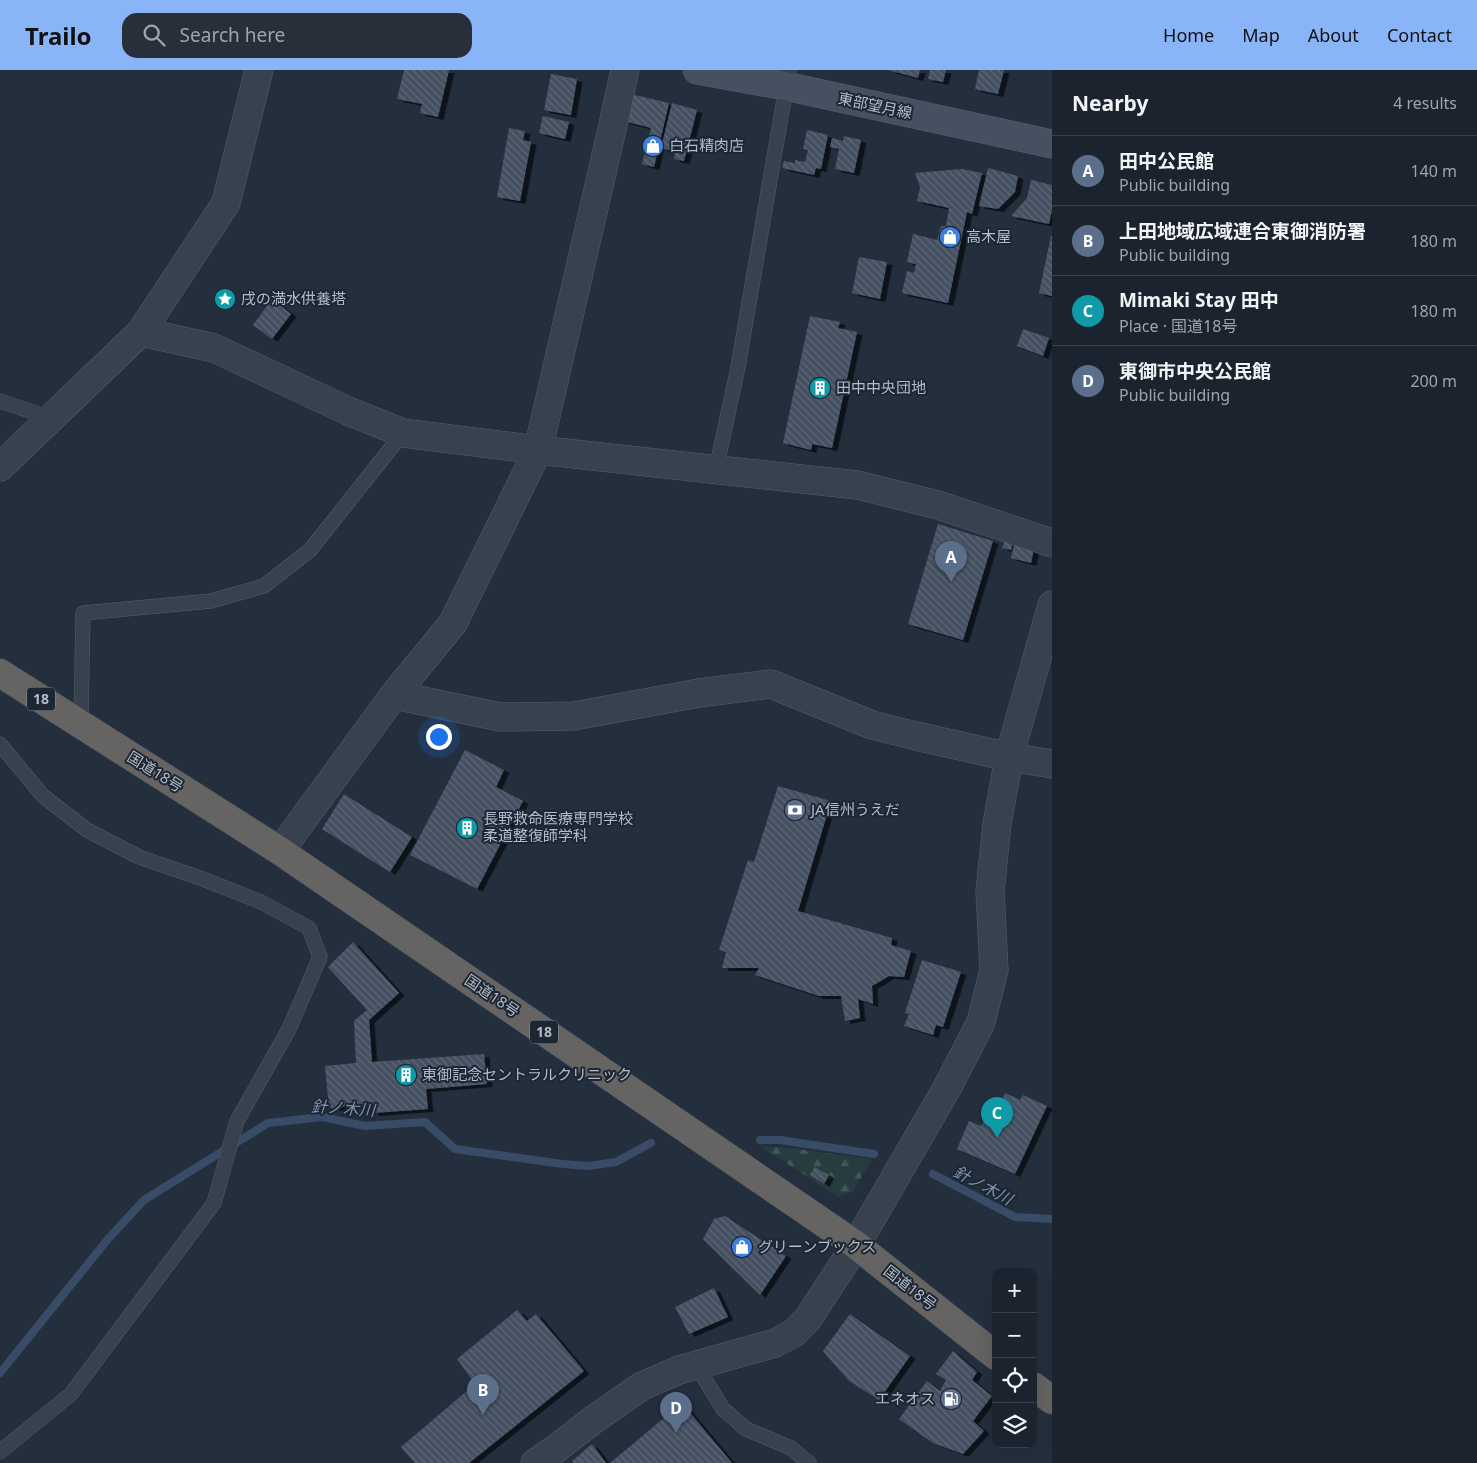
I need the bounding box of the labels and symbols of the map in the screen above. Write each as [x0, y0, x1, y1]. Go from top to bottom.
street label: 東部望月線 [836, 87, 914, 123]
shop icon: 白石精肉店 [641, 134, 665, 158]
place label: 白石精肉店 [669, 135, 744, 155]
shop icon: 高木屋 [938, 225, 962, 249]
place label: 高木屋 [966, 226, 1011, 246]
place icon: 戌の満水供養塔 [213, 287, 237, 311]
place label: 戌の満水供養塔 [241, 288, 346, 308]
building icon: 田中中央団地 [808, 376, 832, 400]
place label: 田中中央団地 [836, 377, 926, 397]
pin: A [935, 541, 967, 582]
road number: 18 [27, 688, 55, 710]
your location [426, 724, 452, 750]
street label: 国道18号 [124, 746, 187, 796]
bank icon: JA信州うえだ [783, 798, 807, 822]
place label: JA信州うえだ [809, 799, 900, 819]
place label: 長野救命医療専門学校 柔道整復師学科 [483, 808, 633, 845]
building icon: 長野救命医療専門学校 柔道整復師学科 [455, 816, 479, 840]
street label: 国道18号 [461, 969, 524, 1021]
road number: 18 [530, 1020, 558, 1044]
building icon: 東御記念セントラルクリニック [394, 1063, 418, 1087]
place label: 東御記念セントラルクリニック [422, 1064, 632, 1084]
water label: 針ノ木川 [310, 1095, 378, 1121]
pin: C [981, 1097, 1013, 1138]
water label: 針ノ木川 [950, 1160, 1018, 1211]
shop icon: グリーンブックス [730, 1235, 754, 1259]
place label: グリーンブックス [758, 1236, 876, 1256]
street label: 国道18号 [880, 1260, 941, 1314]
pin: B [467, 1374, 499, 1415]
fuel station icon: エネオス [939, 1387, 963, 1411]
place label: エネオス [875, 1388, 935, 1408]
pin: D [660, 1392, 692, 1433]

